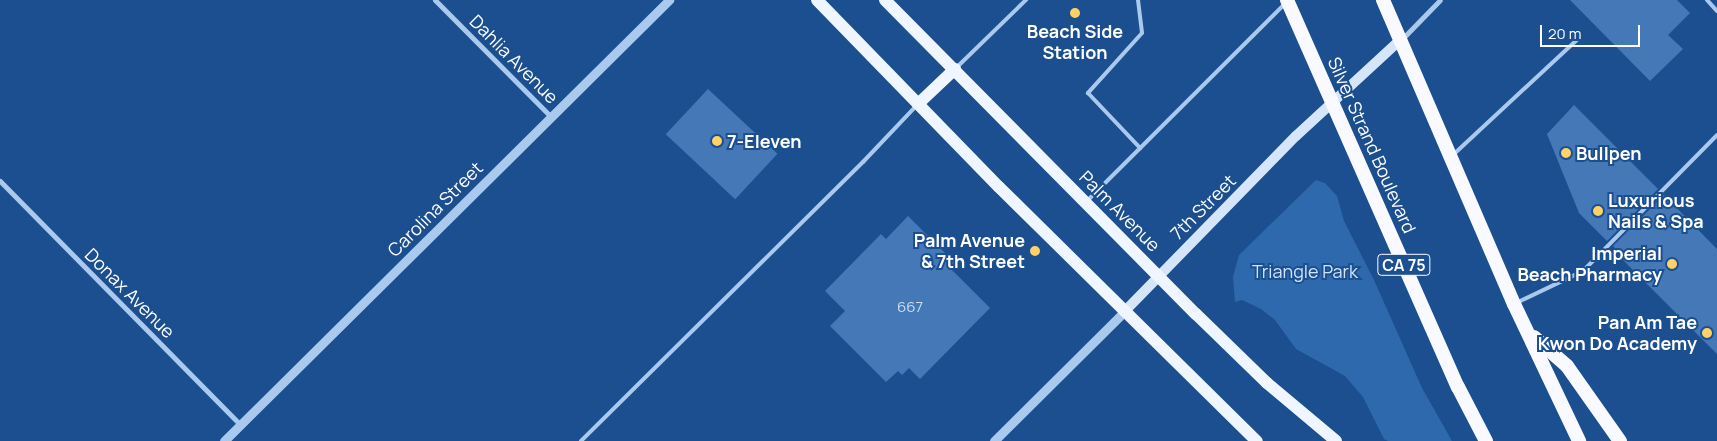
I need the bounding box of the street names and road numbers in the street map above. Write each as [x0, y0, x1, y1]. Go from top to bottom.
street label: Dahlia Avenue [465, 10, 563, 108]
street label: Silver Strand Boulevard [1323, 54, 1421, 236]
street label: Carolina Street [383, 157, 487, 261]
street label: Palm Avenue [1075, 166, 1165, 256]
street label: 7th Street [1166, 170, 1240, 244]
street label: Donax Avenue [81, 244, 179, 342]
road number: CA 75 [1376, 252, 1432, 278]

